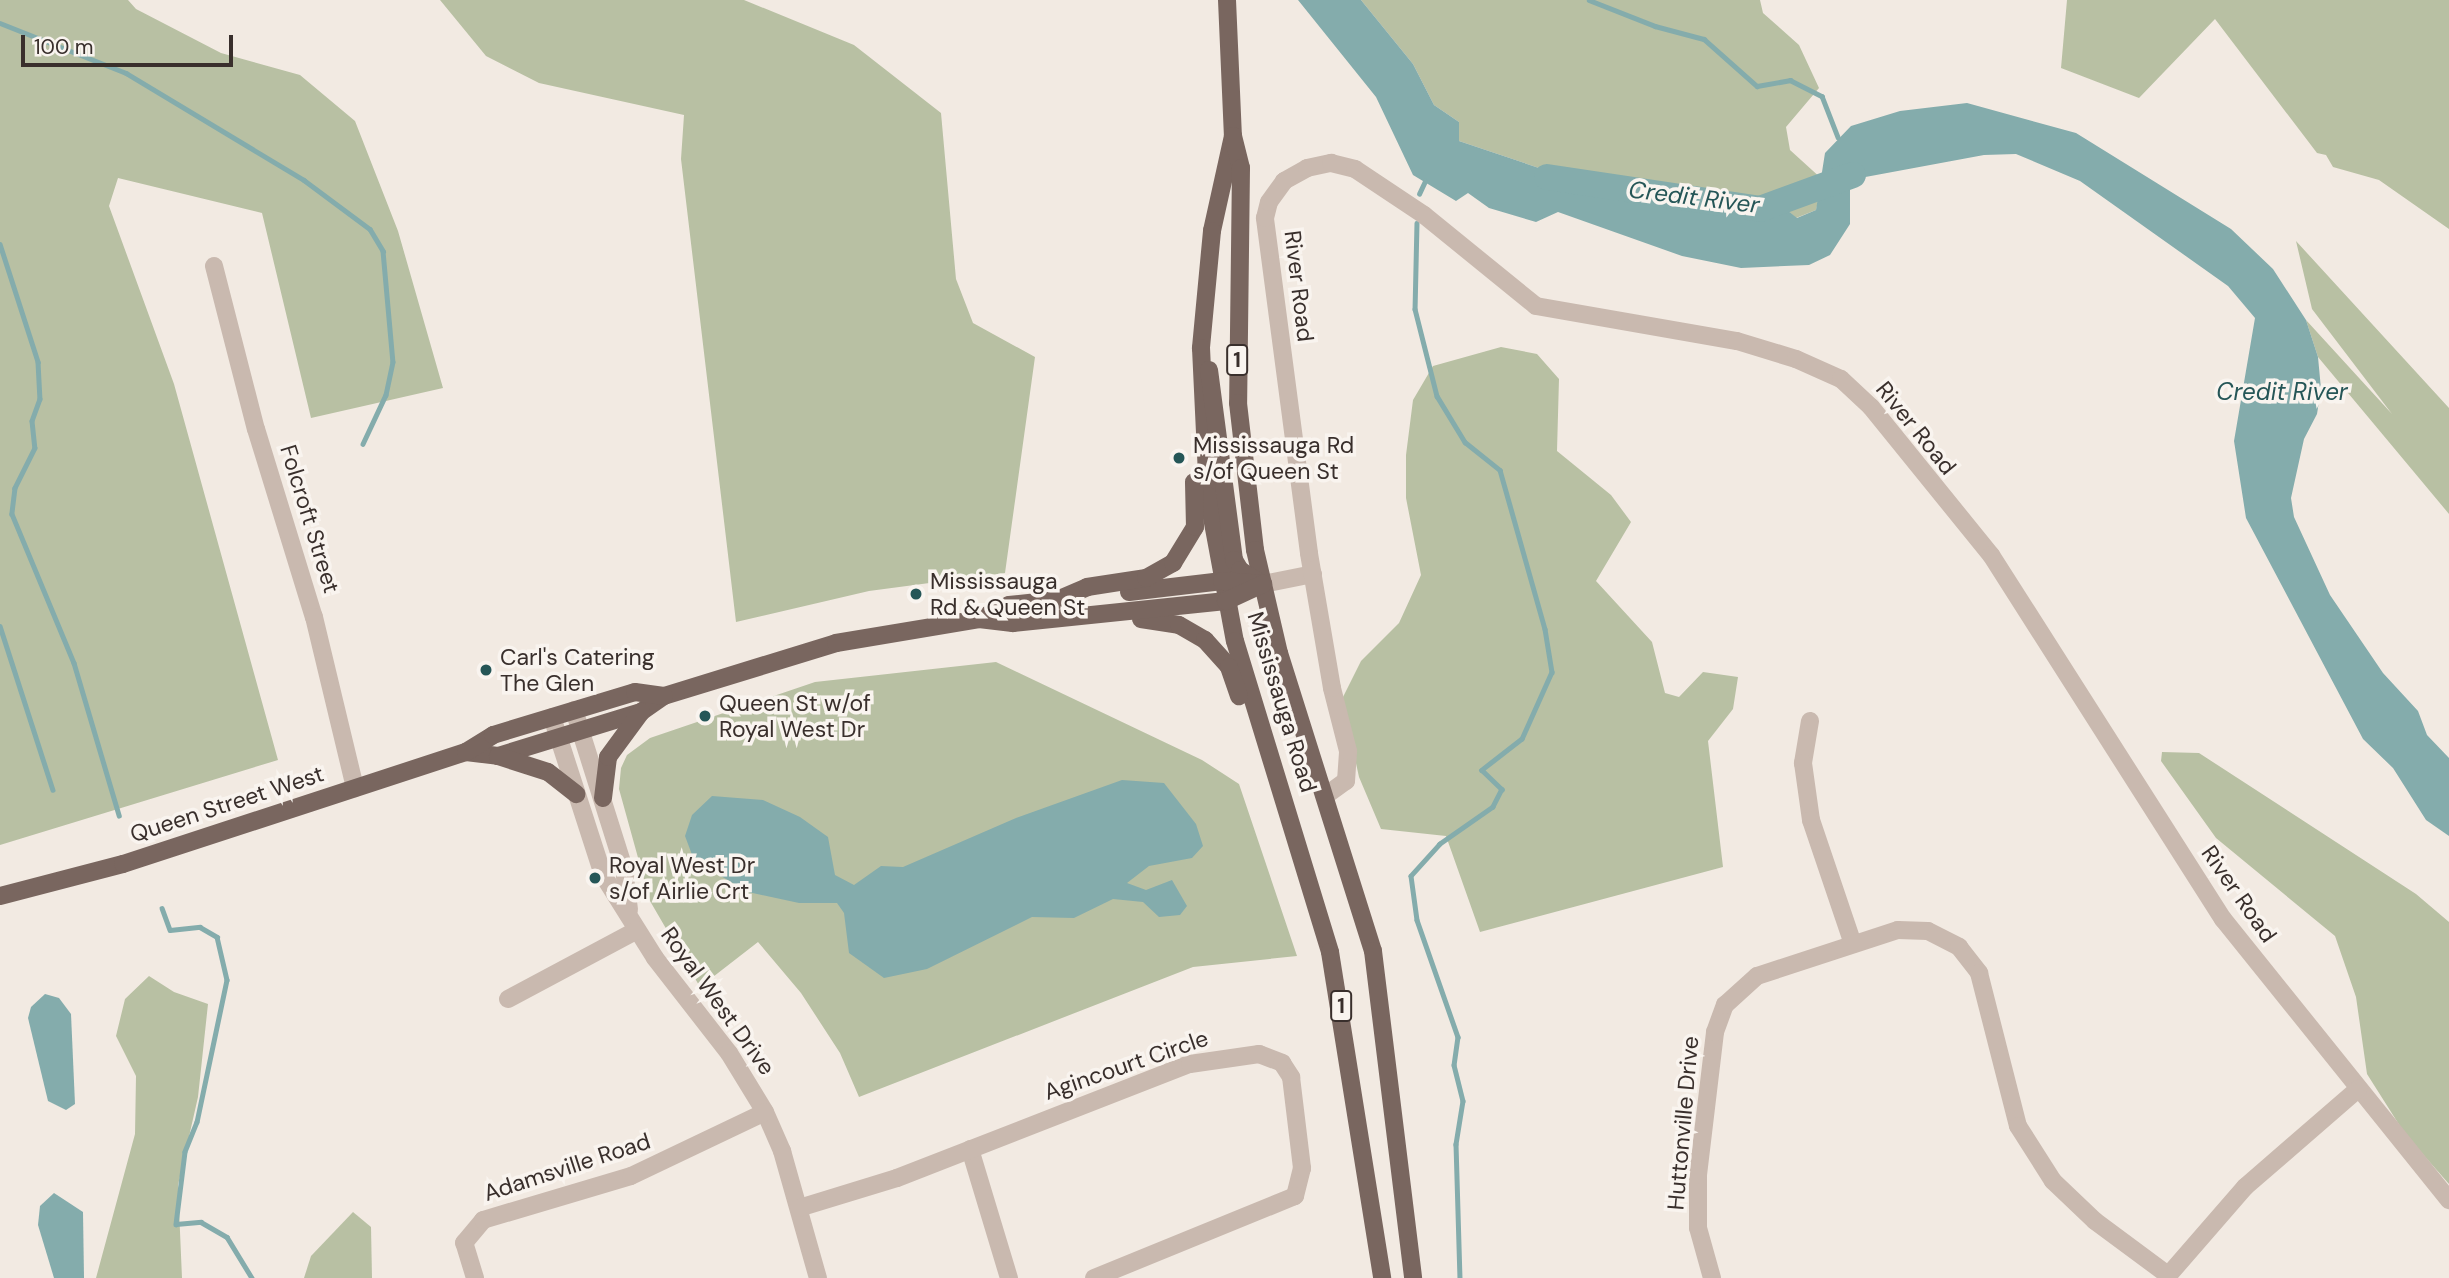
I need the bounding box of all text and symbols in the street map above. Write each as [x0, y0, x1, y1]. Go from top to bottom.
scale bar [24, 21, 236, 65]
text: 100 m [34, 33, 94, 61]
water label: Credit River [1627, 175, 1761, 219]
street label: River Road [1278, 229, 1320, 343]
road number: 1 [1225, 342, 1249, 378]
street label: River Road [1870, 376, 1962, 480]
water label: Credit River [2216, 378, 2348, 406]
place label: Mississauga Rd s/of Queen St [1193, 431, 1354, 485]
street label: Folcroft Street [274, 442, 346, 596]
marker: Mississauga Rd s/of Queen St [1171, 450, 1187, 466]
place label: Mississauga Rd & Queen St [930, 567, 1085, 621]
marker: Mississauga Rd & Queen St [908, 586, 924, 602]
street label: Mississauga Road [1241, 608, 1323, 796]
place label: Carl's Catering The Glen [500, 643, 654, 697]
marker: Carl's Catering The Glen [478, 662, 494, 678]
place label: Queen St w/of Royal West Dr [719, 689, 871, 743]
marker: Queen St w/of Royal West Dr [697, 708, 713, 724]
street label: Queen Street West [127, 760, 327, 848]
street label: River Road [2196, 840, 2282, 948]
place label: Royal West Dr s/of Airlie Crt [609, 851, 755, 905]
marker: Royal West Dr s/of Airlie Crt [587, 870, 603, 886]
street label: Royal West Drive [655, 922, 781, 1080]
road number: 1 [1329, 988, 1353, 1024]
street label: Agincourt Circle [1040, 1024, 1212, 1106]
street label: Huttonville Drive [1662, 1035, 1704, 1211]
street label: Adamsville Road [480, 1127, 654, 1207]

